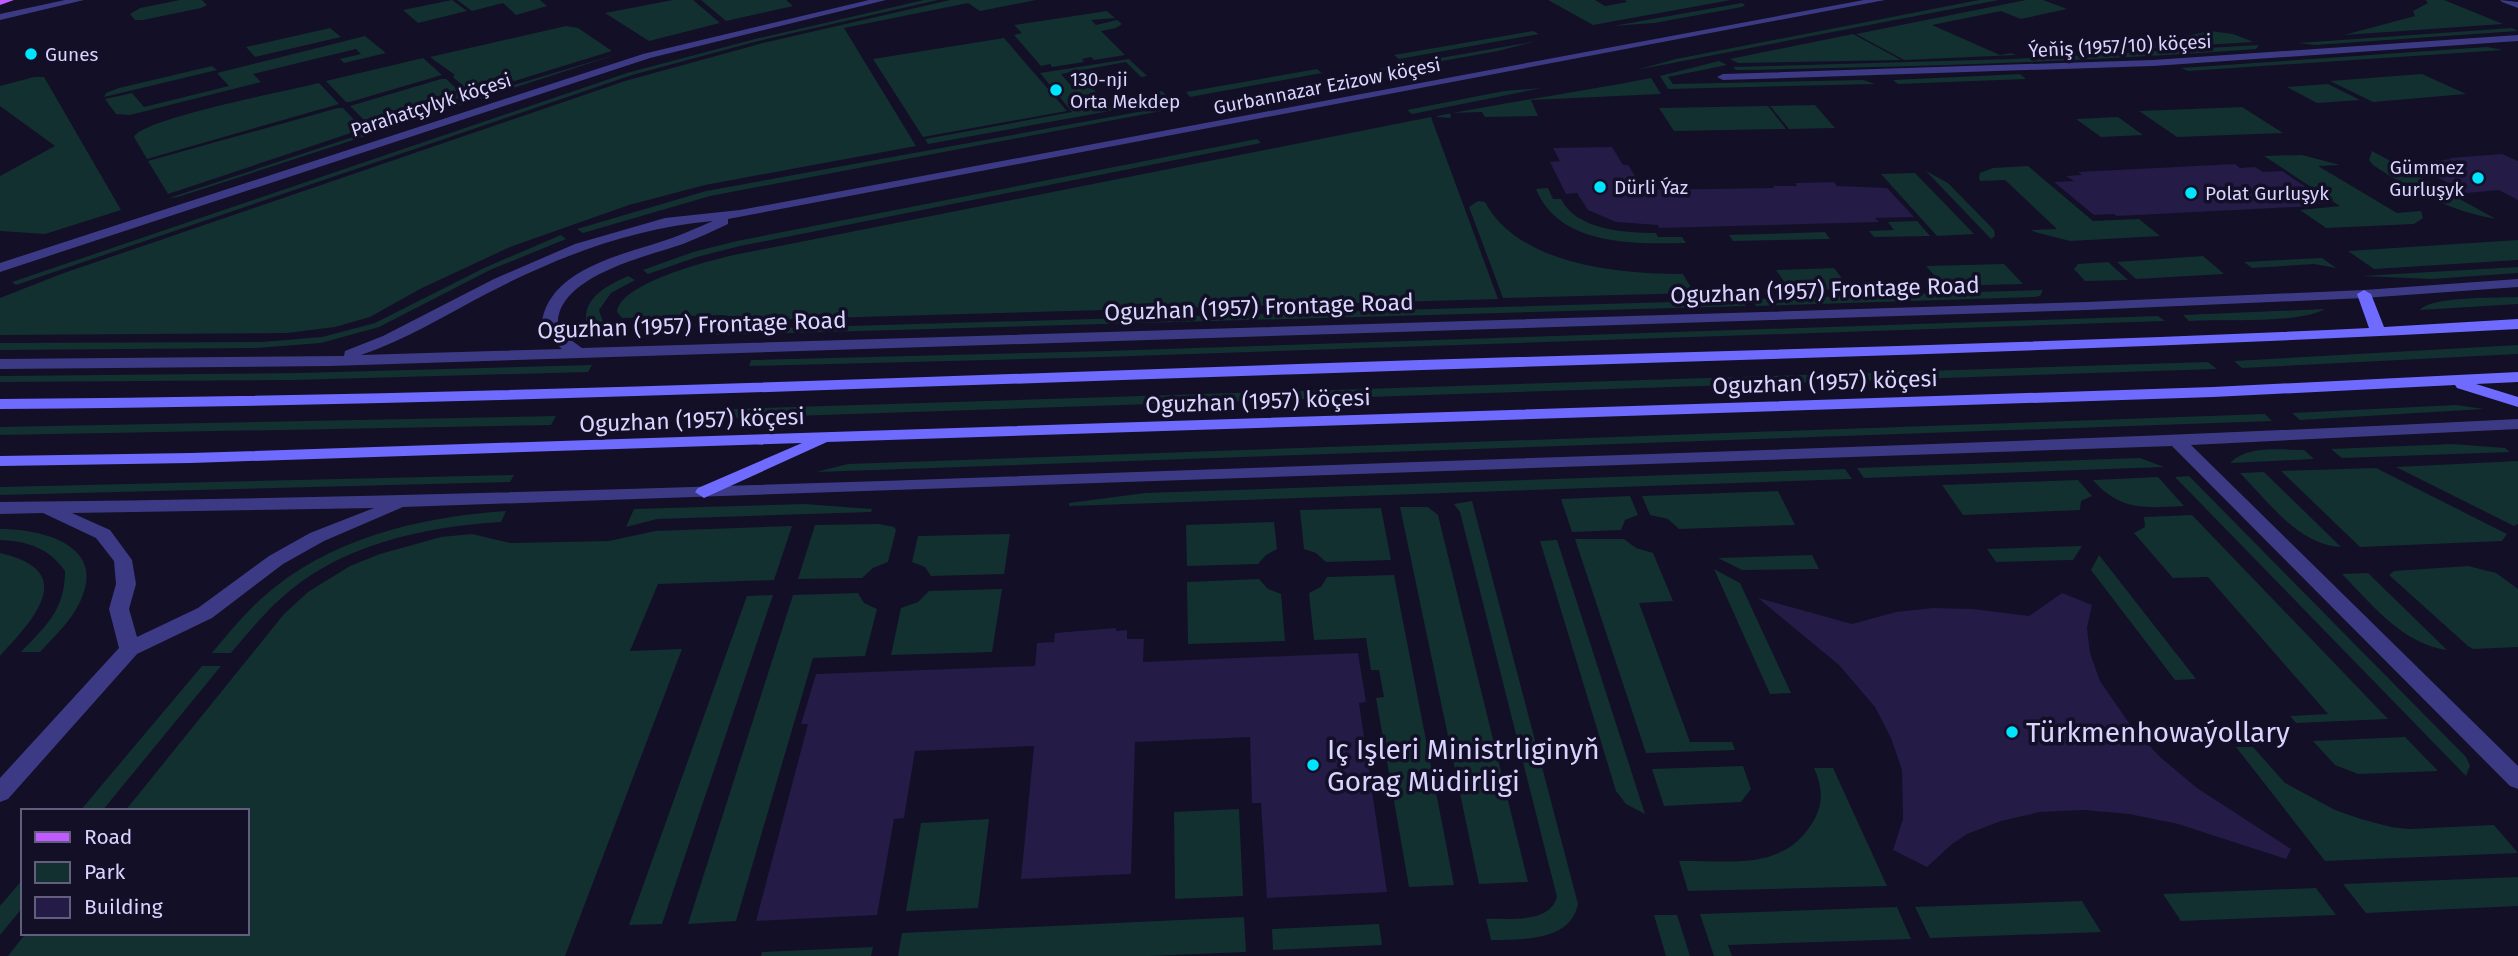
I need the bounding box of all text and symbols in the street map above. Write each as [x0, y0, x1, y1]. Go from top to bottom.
street label: Ýeňiş (1957/10) köçesi [2028, 30, 2212, 62]
place label: Gunes [45, 43, 99, 66]
marker: Gunes [23, 46, 39, 62]
street label: Gurbannazar Ezizow köçesi [1212, 53, 1442, 119]
street label: Parahatçylyk köçesi [348, 68, 514, 142]
place label: 130-nji Orta Mekdep [1070, 68, 1180, 113]
marker: 130-nji Orta Mekdep [1048, 82, 1064, 98]
place label: Gümmez Gurluşyk [2389, 156, 2464, 201]
marker: Gümmez Gurluşyk [2470, 170, 2486, 186]
place label: Dürli Ýaz [1614, 176, 1688, 199]
marker: Dürli Ýaz [1592, 179, 1608, 195]
place label: Polat Gurluşyk [2205, 182, 2329, 205]
marker: Polat Gurluşyk [2183, 185, 2199, 201]
street label: Oguzhan (1957) Frontage Road [1670, 271, 1980, 309]
street label: Oguzhan (1957) Frontage Road [1104, 288, 1414, 326]
street label: Oguzhan (1957) Frontage Road [537, 306, 847, 344]
street label: Oguzhan (1957) köçesi [1712, 364, 1938, 400]
street label: Oguzhan (1957) köçesi [1145, 383, 1371, 419]
street label: Oguzhan (1957) köçesi [579, 402, 805, 438]
place label: Türkmenhowaýollary [2026, 716, 2290, 749]
marker: Türkmenhowaýollary [2004, 724, 2020, 740]
place label: Iç Işleri Ministrliginyň Gorag Müdirligi [1327, 733, 1600, 798]
marker: Iç Işleri Ministrliginyň Gorag Müdirligi [1305, 757, 1321, 773]
legend [21, 809, 248, 935]
text: Road [84, 824, 132, 850]
text: Park [84, 859, 126, 885]
text: Building [84, 894, 163, 920]

